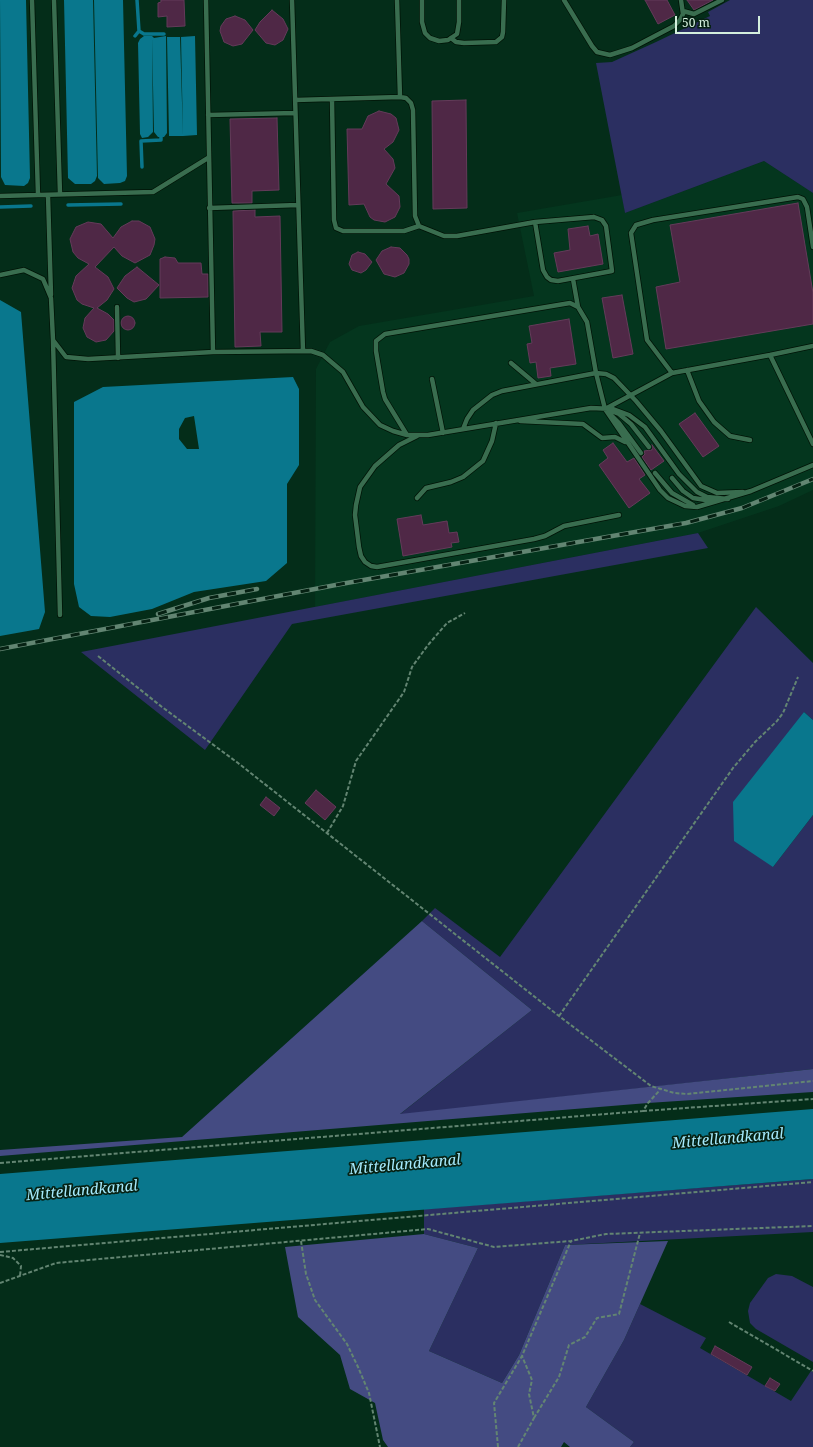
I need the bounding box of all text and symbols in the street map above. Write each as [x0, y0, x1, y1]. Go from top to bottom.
scale bar [677, 8, 762, 34]
text: 50 m [682, 14, 710, 31]
water label: Mittellandkanal [671, 1125, 785, 1153]
water label: Mittellandkanal [348, 1151, 462, 1179]
water label: Mittellandkanal [25, 1177, 139, 1205]

